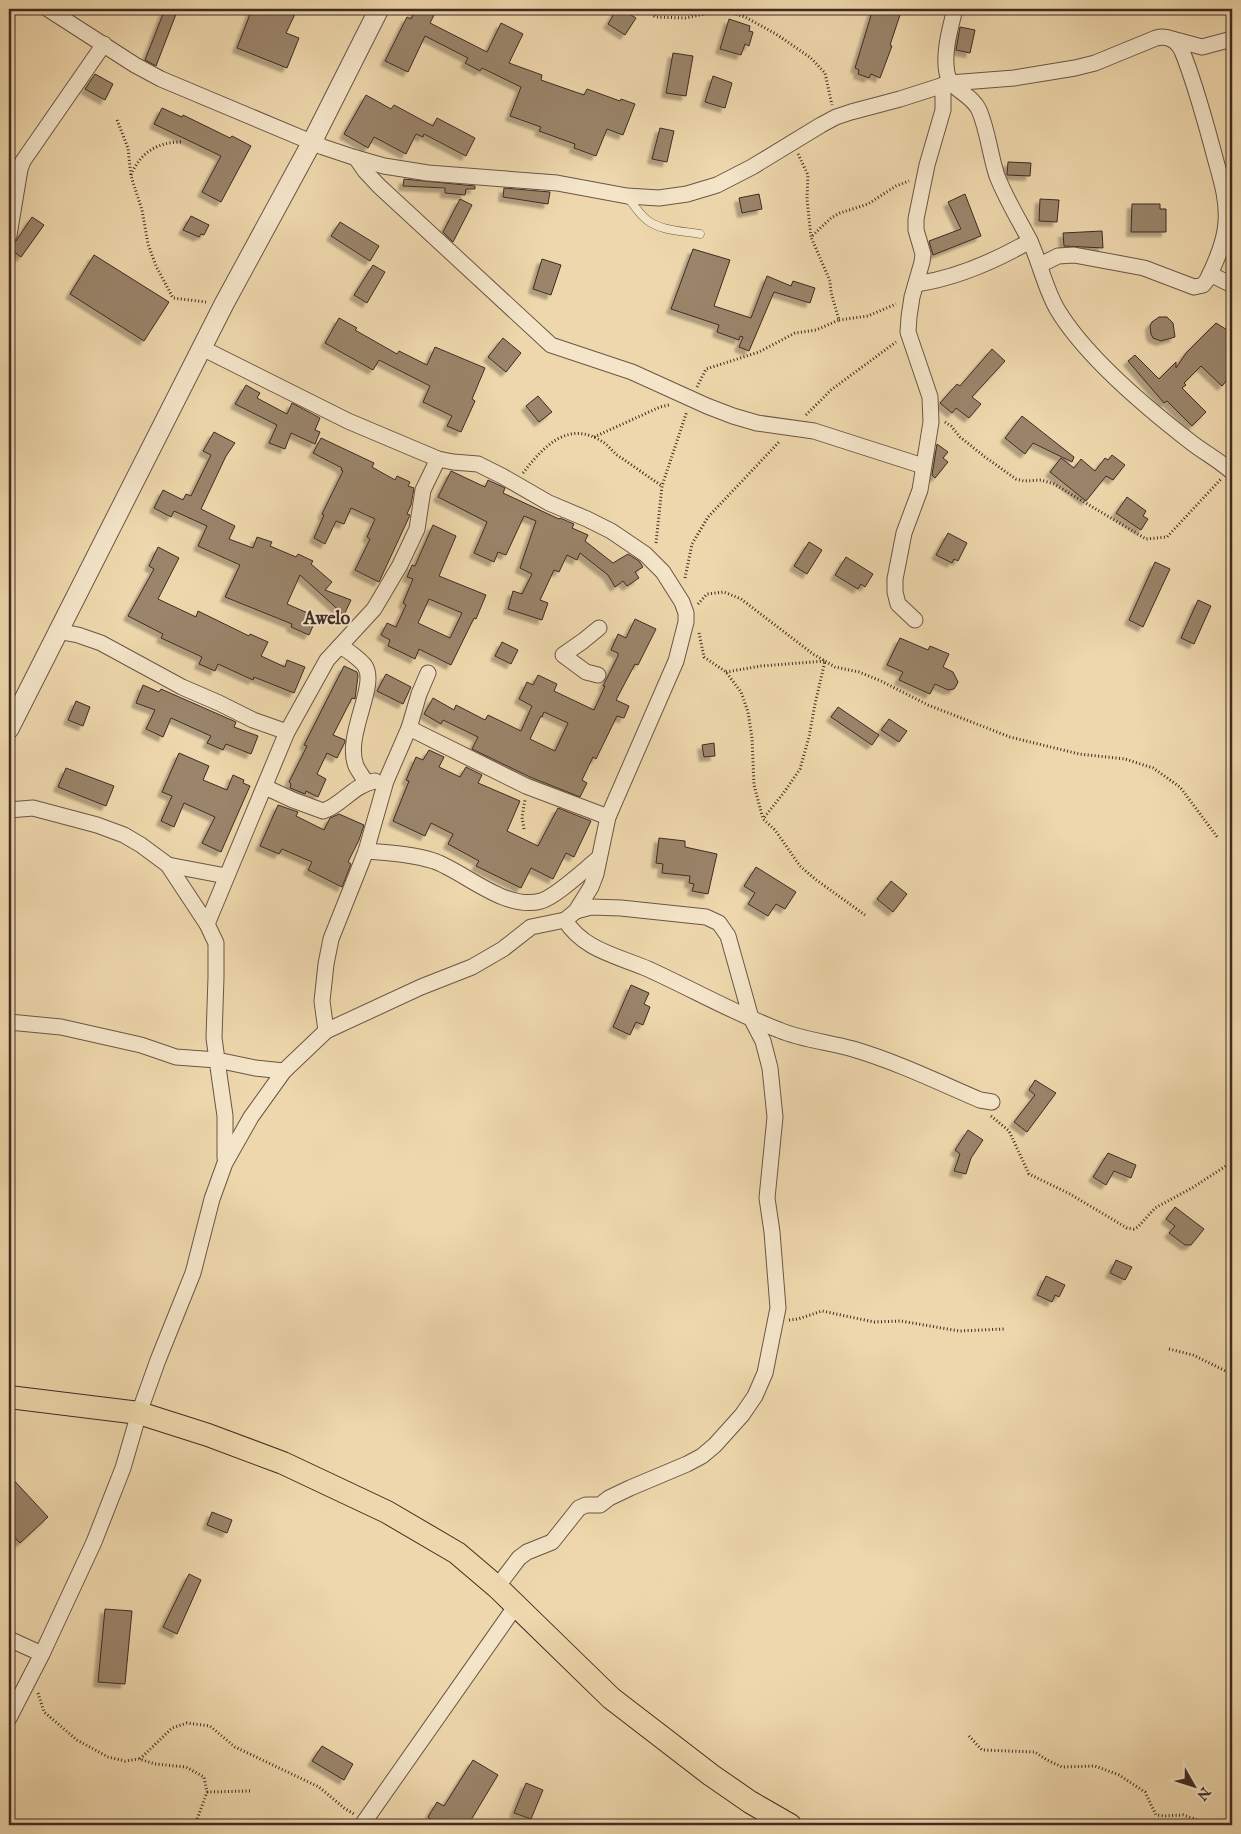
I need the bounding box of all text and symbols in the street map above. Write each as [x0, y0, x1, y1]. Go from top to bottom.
district label: Awelo [303, 608, 350, 631]
north arrow [1168, 1762, 1218, 1812]
text: N [1193, 1782, 1215, 1804]

